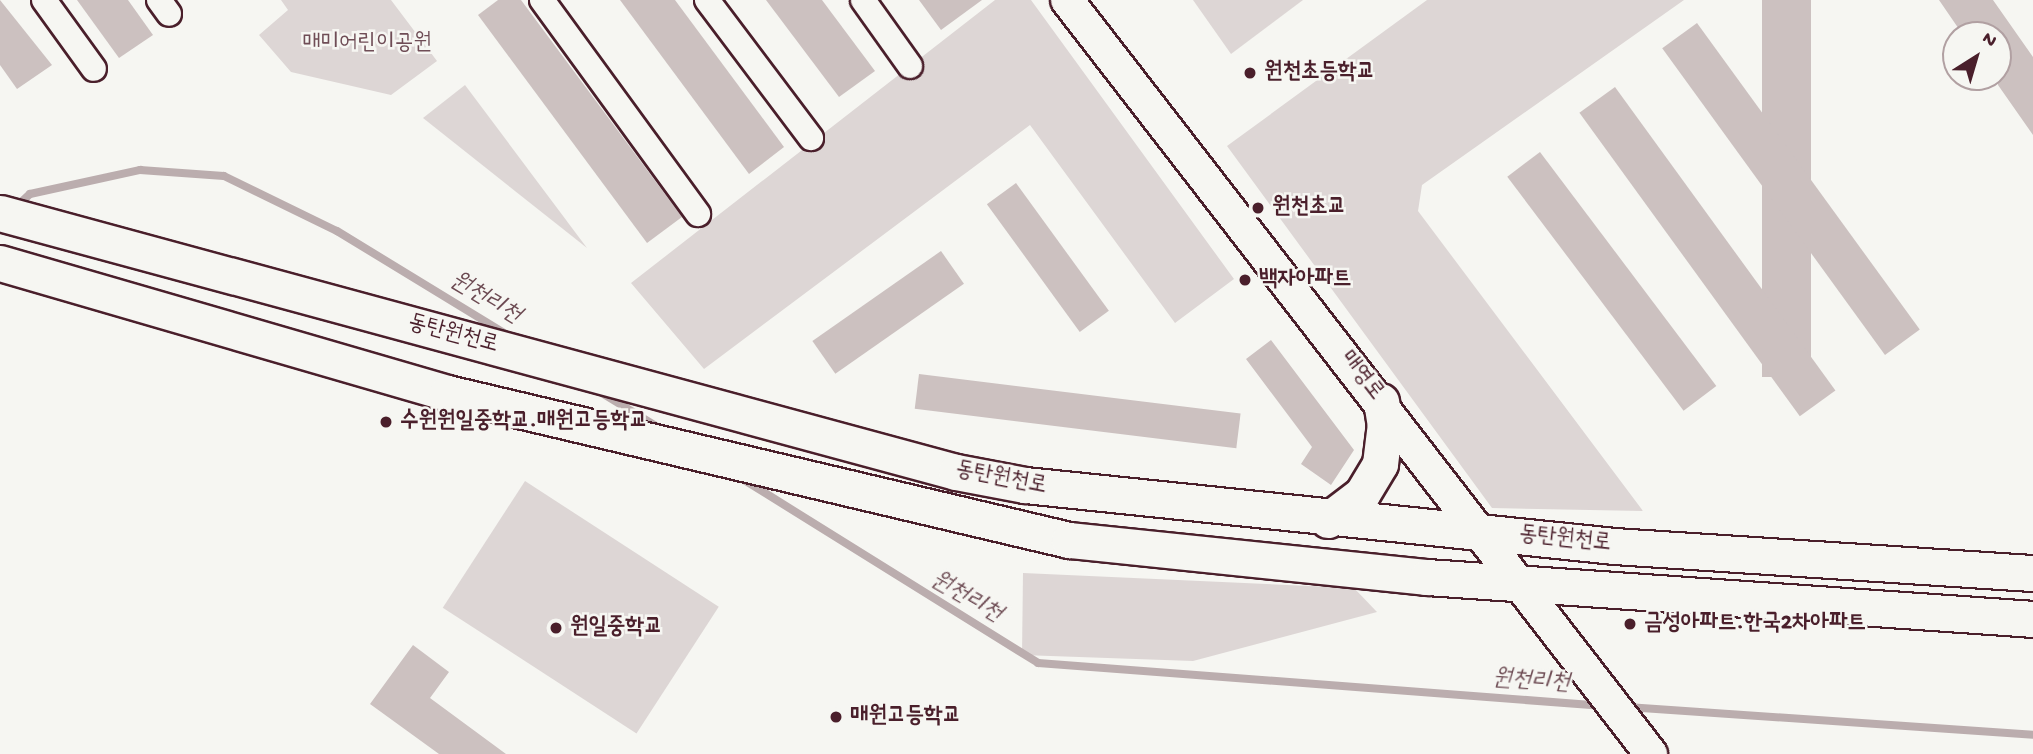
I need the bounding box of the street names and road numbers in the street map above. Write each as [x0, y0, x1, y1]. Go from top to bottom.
street label: 동탄원천로 [405, 310, 501, 360]
street label: 매영로 [1333, 346, 1389, 406]
street label: 동탄원천로 [953, 457, 1049, 501]
street label: 동탄원천로 [1518, 521, 1612, 559]

